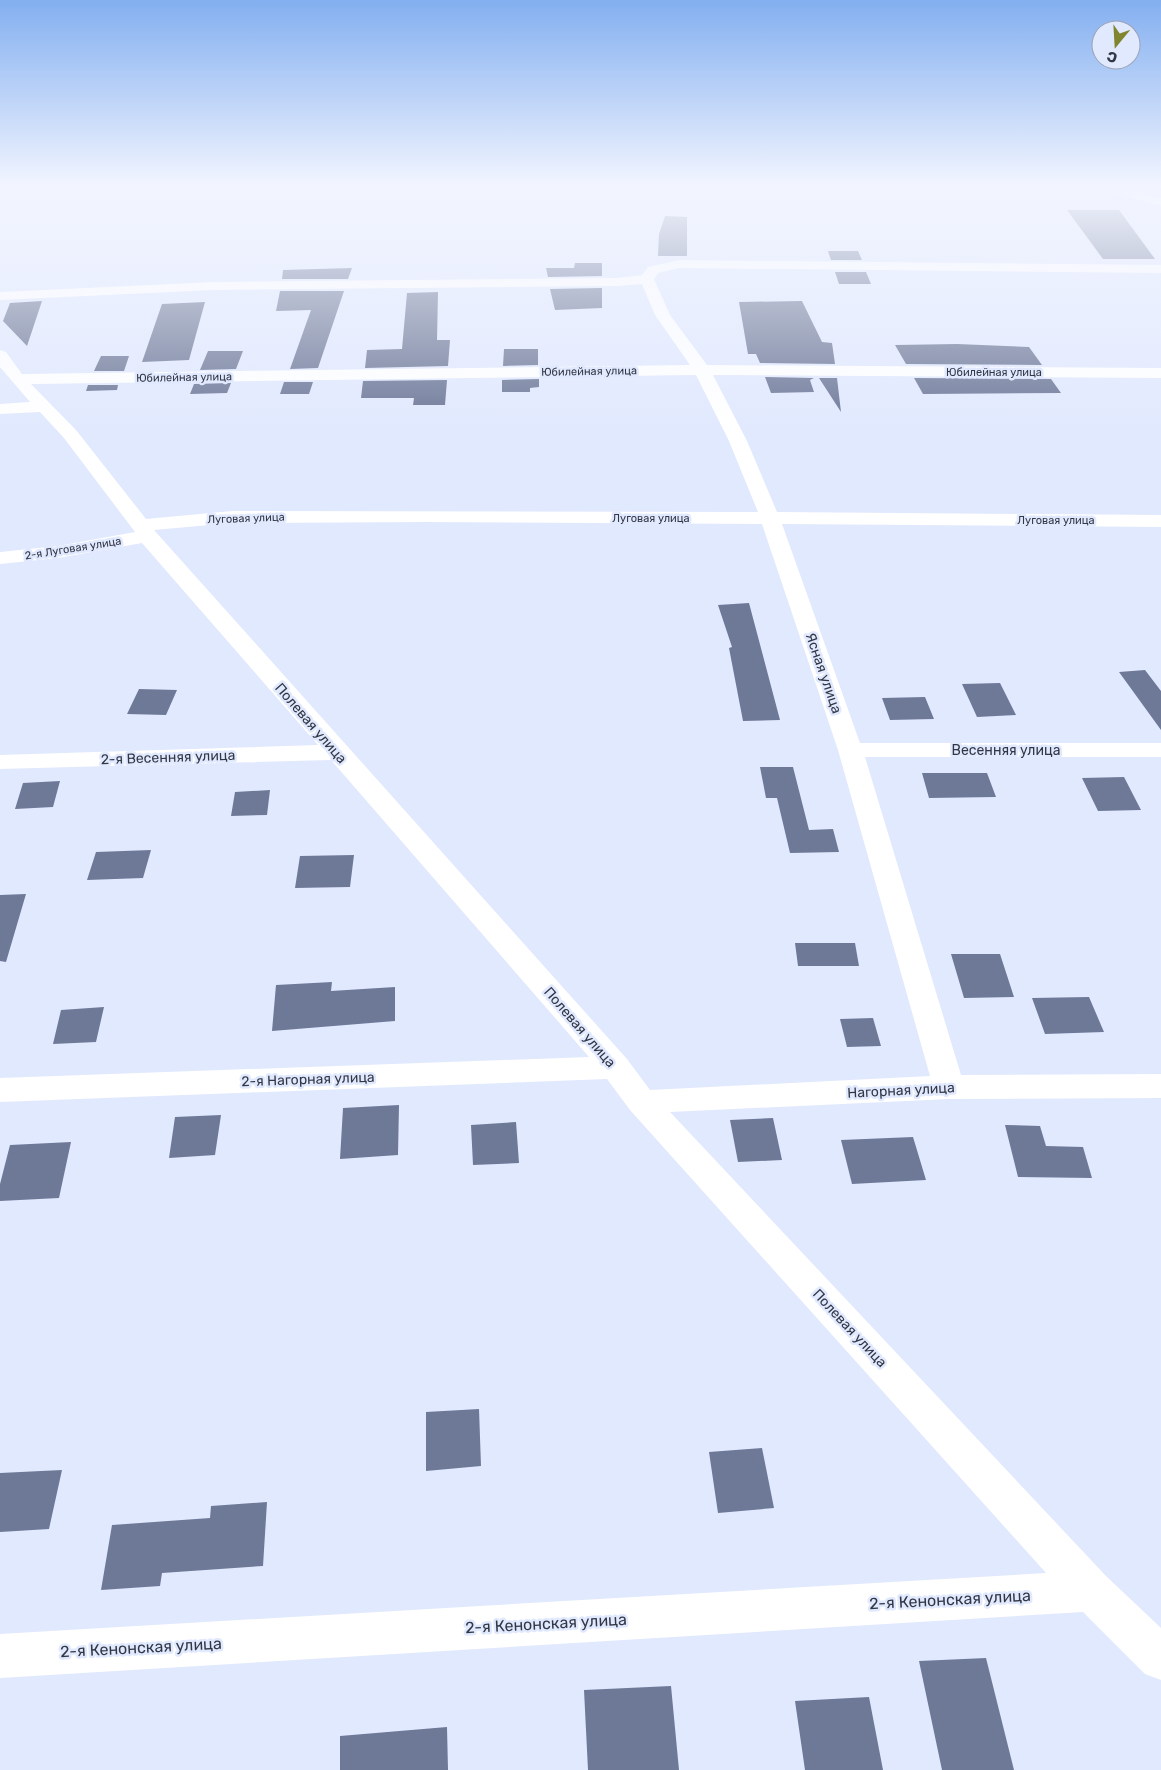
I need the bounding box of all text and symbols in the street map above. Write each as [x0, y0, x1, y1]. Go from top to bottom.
north arrow [1091, 20, 1141, 70]
text: С [1105, 47, 1119, 66]
street label: Юбилейная улица [541, 364, 637, 379]
street label: Юбилейная улица [946, 366, 1042, 379]
street label: Юбилейная улица [136, 370, 232, 385]
street label: Луговая улица [207, 511, 285, 526]
street label: Луговая улица [612, 512, 690, 525]
street label: Луговая улица [1017, 514, 1095, 527]
street label: 2-я Луговая улица [24, 534, 122, 563]
street label: Ясная улица [802, 630, 845, 716]
street label: Полевая улица [271, 680, 350, 767]
street label: Весенняя улица [952, 742, 1060, 759]
street label: 2-я Весенняя улица [101, 747, 236, 768]
street label: Полевая улица [540, 984, 619, 1071]
street label: 2-я Нагорная улица [241, 1069, 375, 1090]
street label: Нагорная улица [847, 1079, 955, 1102]
street label: Полевая улица [809, 1286, 890, 1371]
street label: 2-я Кенонская улица [869, 1586, 1031, 1613]
street label: 2-я Кенонская улица [465, 1610, 627, 1637]
street label: 2-я Кенонская улица [60, 1634, 222, 1661]

